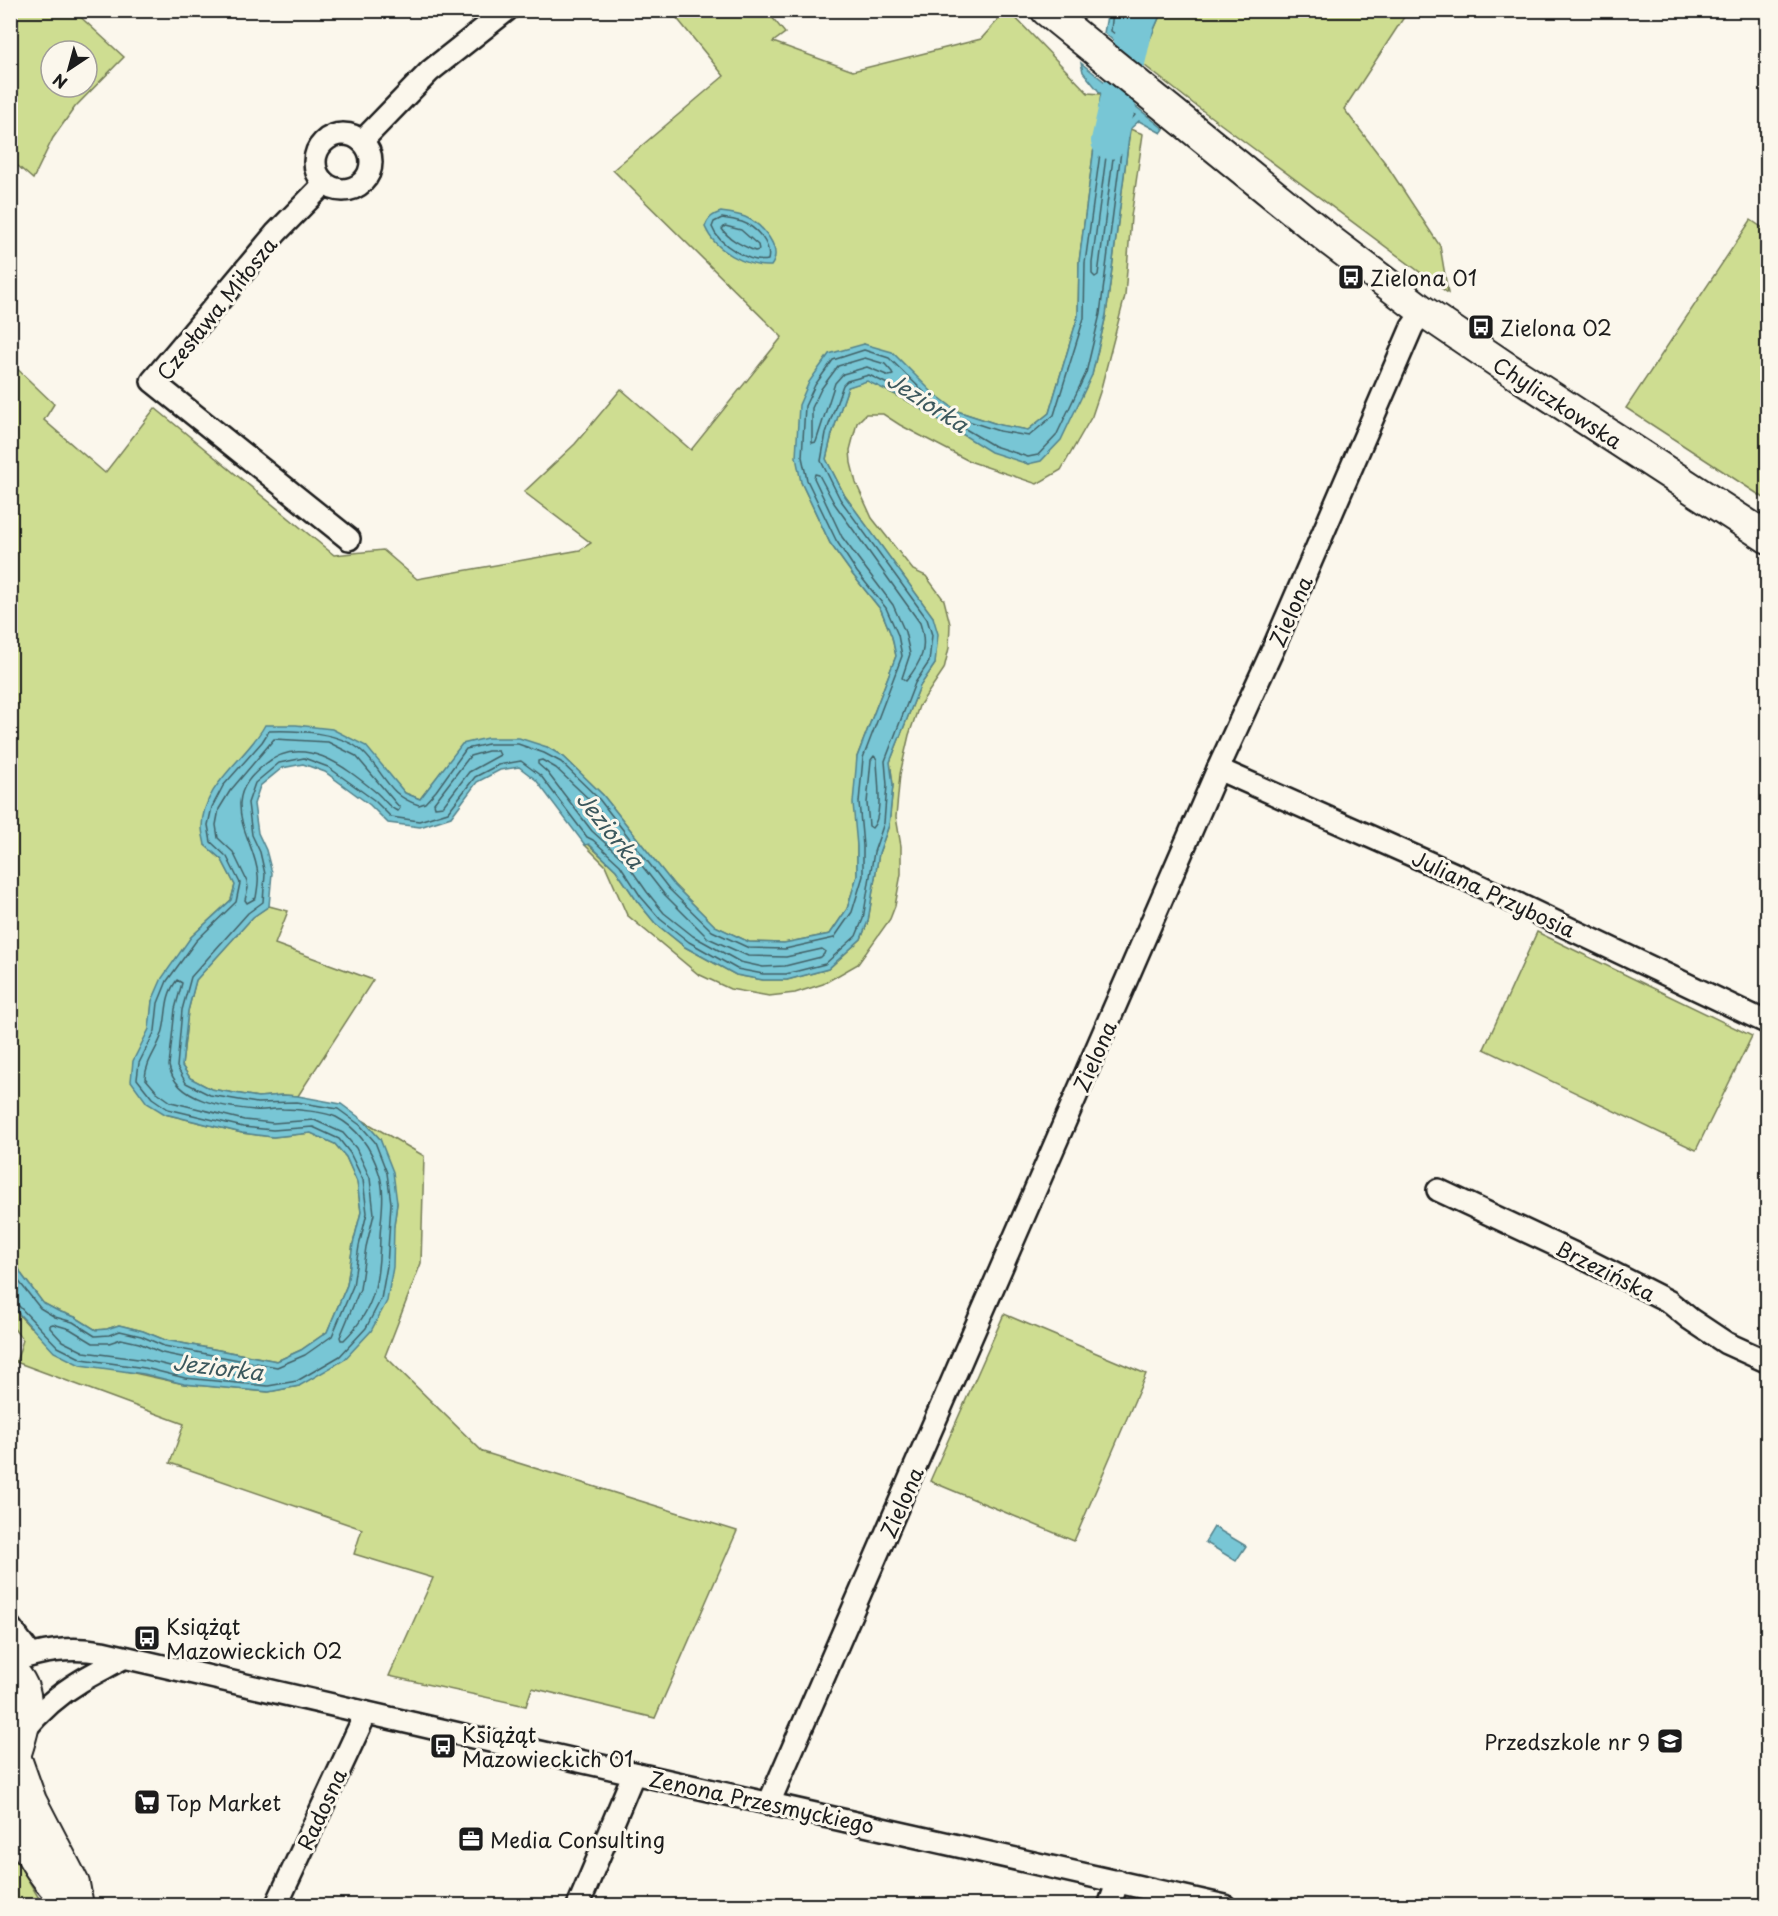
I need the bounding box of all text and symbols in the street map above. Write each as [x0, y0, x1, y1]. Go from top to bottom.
north arrow [39, 39, 99, 99]
text: N [47, 69, 72, 95]
street label: Czesława Miłosza [148, 229, 284, 387]
place label: Zielona 01 [1370, 261, 1477, 293]
bus stop icon: Zielona 01 [1336, 262, 1366, 292]
place label: Zielona 02 [1500, 311, 1612, 343]
bus stop icon: Zielona 02 [1466, 312, 1496, 342]
street label: Chyliczkowska [1487, 348, 1629, 456]
water label: Jeziorka [881, 362, 976, 440]
street label: Zielona [1260, 571, 1320, 651]
water label: Jeziorka [570, 783, 653, 876]
street label: Juliana Przybosia [1407, 841, 1581, 945]
street label: Zielona [1064, 1016, 1124, 1096]
street label: Brzezińska [1551, 1231, 1661, 1309]
water label: Jeziorka [171, 1344, 266, 1388]
street label: Zielona [871, 1462, 931, 1542]
place label: Książąt Mazowieckich 02 [166, 1610, 342, 1666]
bus stop icon: Książąt Mazowieckich 02 [132, 1623, 162, 1653]
place label: Książąt Mazowieckich 01 [462, 1718, 634, 1774]
place label: Przedszkole nr 9 [1484, 1725, 1650, 1757]
school or university icon: Przedszkole nr 9 [1655, 1726, 1685, 1756]
bus stop icon: Książąt Mazowieckich 01 [428, 1731, 458, 1761]
street label: Zenona Przesmyckiego [647, 1762, 877, 1840]
street label: Radosna [288, 1763, 354, 1855]
place label: Top Market [166, 1786, 281, 1818]
supermarket icon: Top Market [132, 1787, 162, 1817]
place label: Media Consulting [490, 1823, 665, 1855]
office icon: Media Consulting [456, 1824, 486, 1854]

